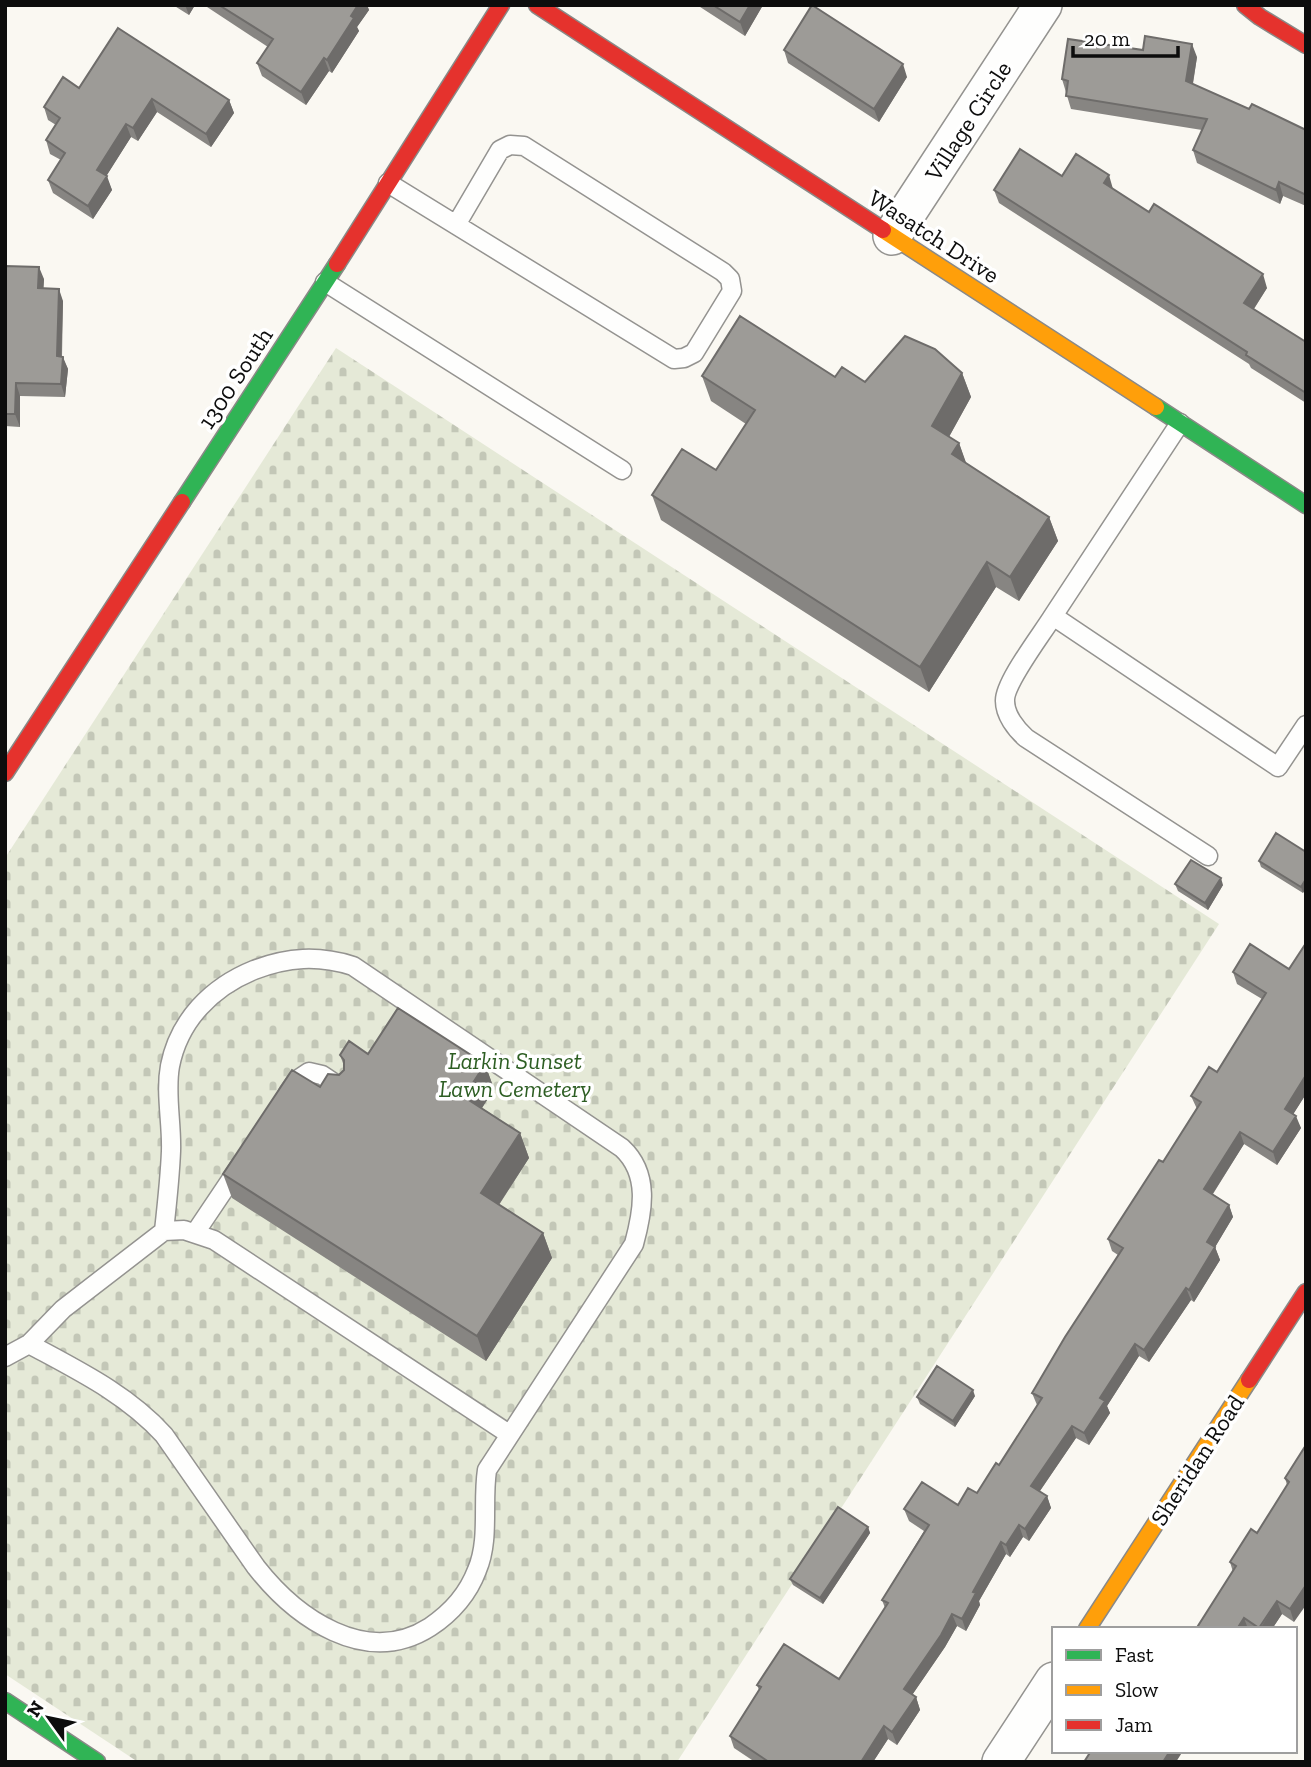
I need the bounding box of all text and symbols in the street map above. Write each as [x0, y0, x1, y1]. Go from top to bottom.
scale bar [1073, 14, 1178, 58]
text: 20 m [1084, 26, 1130, 51]
street label: Village Circle [918, 56, 1017, 187]
street label: Wasatch Drive [863, 183, 1005, 289]
street label: 1300 South [192, 321, 279, 434]
park label: Larkin Sunset Lawn Cemetery [439, 1046, 591, 1103]
street label: Sheridan Road [1144, 1389, 1250, 1531]
legend [1052, 1627, 1297, 1753]
text: Fast [1115, 1642, 1154, 1667]
text: Slow [1115, 1677, 1158, 1702]
north arrow [14, 1683, 84, 1753]
text: N [22, 1697, 49, 1721]
text: Jam [1115, 1712, 1152, 1737]

